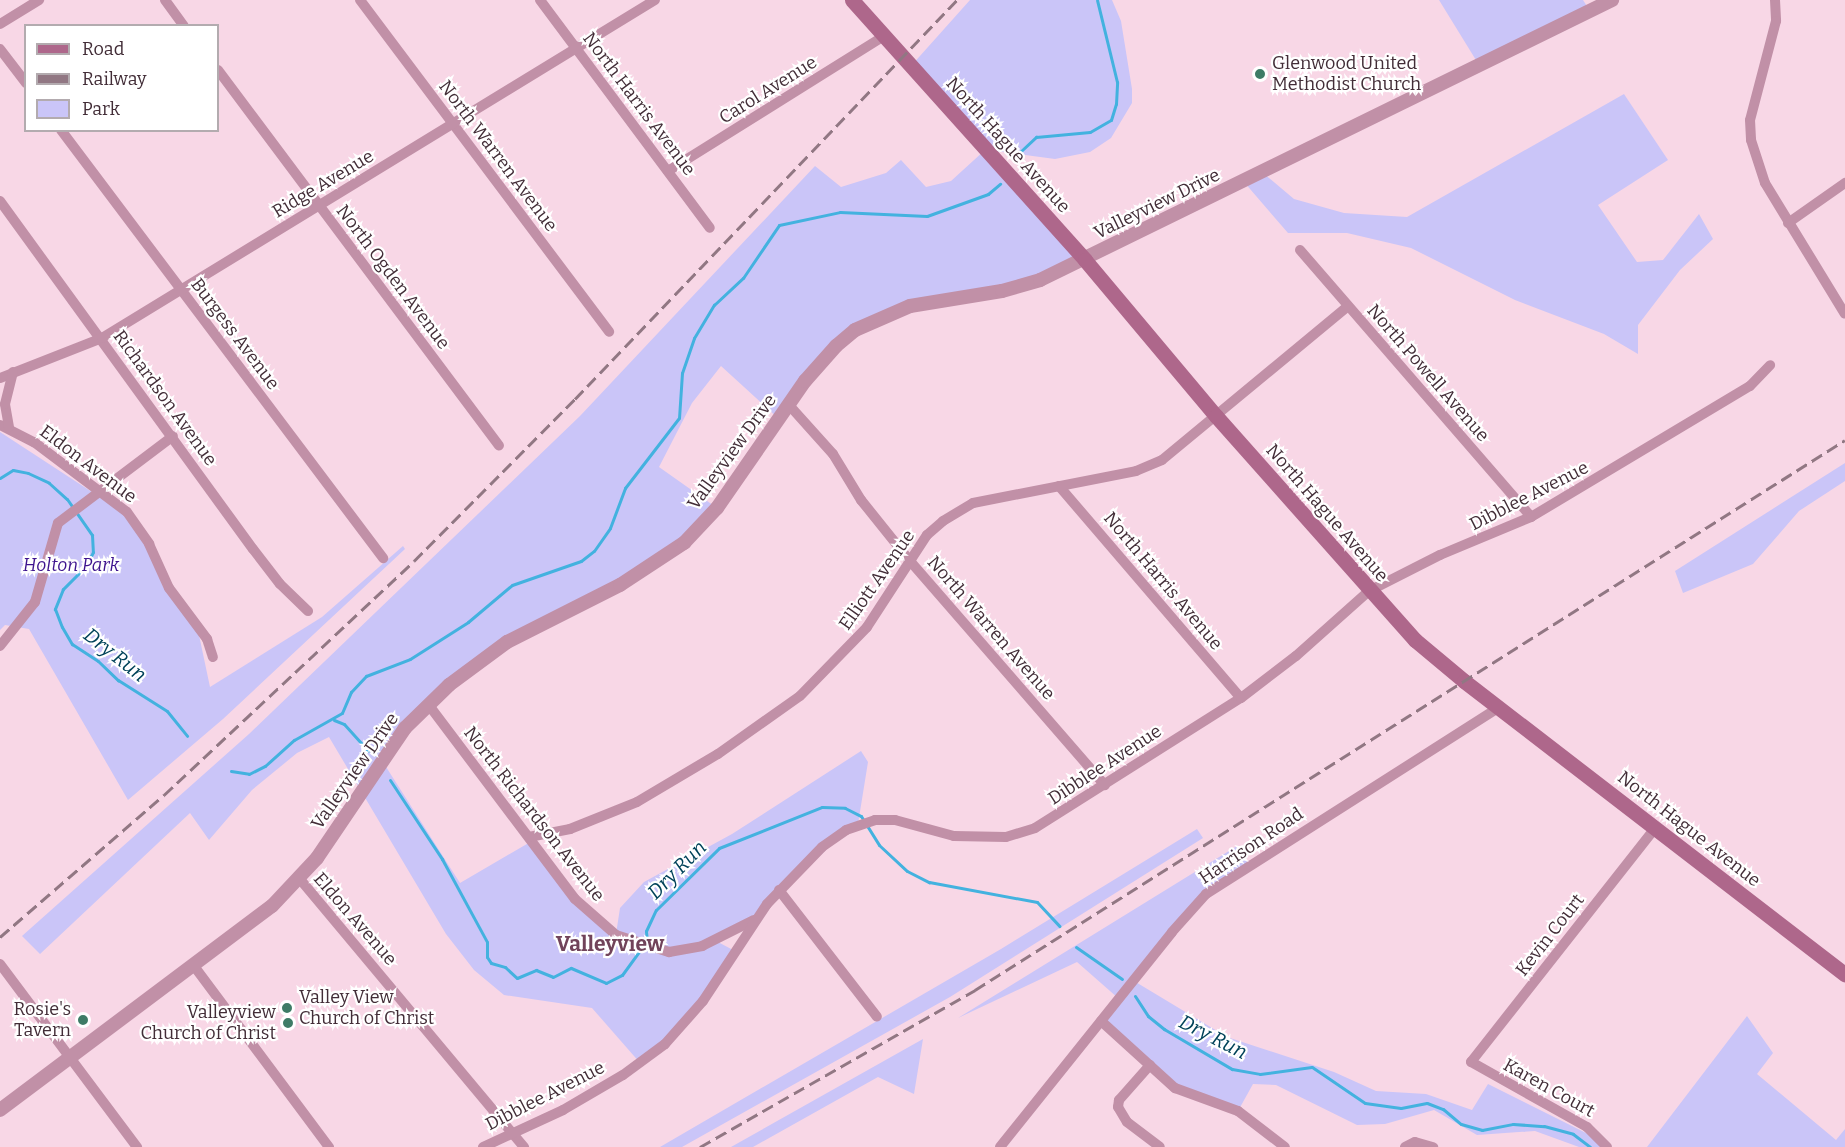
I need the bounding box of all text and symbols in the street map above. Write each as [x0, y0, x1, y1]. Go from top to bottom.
legend [24, 24, 219, 132]
street label: North Harris Avenue [578, 28, 700, 180]
text: Road [82, 38, 124, 60]
street label: Carol Avenue [715, 51, 821, 129]
place label: Glenwood United Methodist Church [1272, 53, 1421, 96]
marker: Glenwood United Methodist Church [1253, 67, 1267, 81]
text: Railway [82, 68, 146, 90]
street label: North Hague Avenue [941, 73, 1075, 217]
street label: North Warren Avenue [434, 76, 562, 236]
text: Park [82, 98, 120, 120]
street label: Ridge Avenue [268, 145, 378, 223]
street label: Valleyview Drive [1091, 164, 1223, 244]
street label: North Ogden Avenue [332, 201, 454, 353]
street label: Burgess Avenue [186, 274, 284, 394]
street label: North Powell Avenue [1362, 300, 1494, 446]
street label: Richardson Avenue [109, 326, 221, 470]
street label: Valleyview Drive [683, 390, 781, 514]
street label: Eldon Avenue [35, 421, 141, 507]
street label: North Hague Avenue [1261, 440, 1393, 586]
street label: Dibblee Avenue [1466, 457, 1592, 535]
street label: North Harris Avenue [1099, 508, 1227, 654]
street label: Elliott Avenue [835, 526, 919, 634]
street label: North Warren Avenue [923, 552, 1059, 704]
park label: Holton Park [23, 554, 119, 576]
water label: Dry Run [79, 623, 151, 687]
street label: Valleyview Drive [307, 709, 403, 833]
street label: Dibblee Avenue [1044, 720, 1166, 810]
street label: North Richardson Avenue [459, 722, 609, 906]
street label: North Hague Avenue [1613, 767, 1765, 891]
street label: Harrison Road [1195, 803, 1307, 889]
water label: Dry Run [643, 836, 711, 904]
street label: Eldon Avenue [309, 868, 401, 970]
street label: Kevin Court [1511, 890, 1589, 980]
district label: Valleyview [556, 931, 664, 957]
place label: Valley View Church of Christ [299, 987, 434, 1030]
place label: Rosie's Tavern [13, 999, 71, 1042]
marker: Valley View Church of Christ [280, 1001, 294, 1015]
place label: Valleyview Church of Christ [141, 1002, 276, 1044]
water label: Dry Run [1175, 1010, 1251, 1064]
marker: Rosie's Tavern [76, 1013, 90, 1027]
marker: Valleyview Church of Christ [281, 1016, 295, 1030]
street label: Karen Court [1499, 1054, 1599, 1122]
street label: Dibblee Avenue [482, 1057, 608, 1135]

